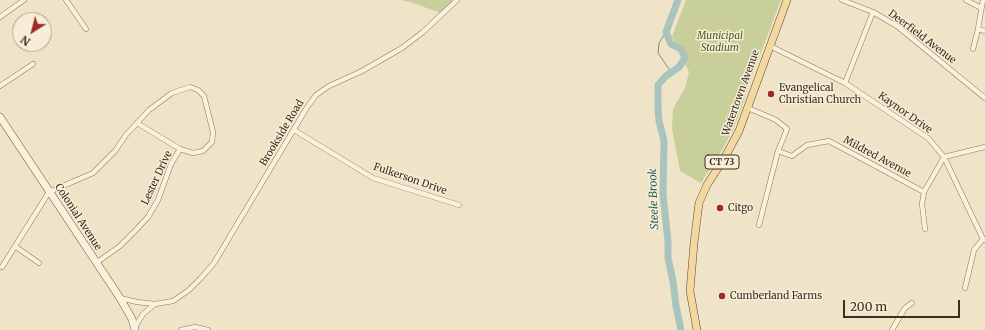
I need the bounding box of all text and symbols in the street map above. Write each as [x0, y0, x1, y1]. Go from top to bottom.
street label: Deerfield Avenue [886, 8, 958, 66]
north arrow [12, 12, 52, 52]
park label: Municipal Stadium [697, 30, 743, 54]
text: N [18, 33, 33, 49]
street label: Watertown Avenue [720, 48, 762, 138]
place label: Evangelical Christian Church [779, 82, 861, 106]
marker: Evangelical Christian Church [766, 89, 776, 99]
street label: Kaynor Drive [876, 90, 934, 136]
street label: Brookside Road [258, 98, 306, 168]
street label: Mildred Avenue [841, 134, 913, 180]
street label: Lester Drive [139, 149, 175, 207]
road number: CT 73 [705, 155, 739, 169]
street label: Fulkerson Drive [372, 161, 448, 197]
water label: Steele Brook [646, 168, 662, 230]
street label: Colonial Avenue [52, 181, 104, 253]
place label: Citgo [728, 202, 753, 214]
marker: Citgo [715, 203, 725, 213]
place label: Cumberland Farms [730, 290, 822, 302]
marker: Cumberland Farms [717, 291, 727, 301]
scale bar [845, 292, 962, 318]
text: 200 m [850, 299, 887, 314]

